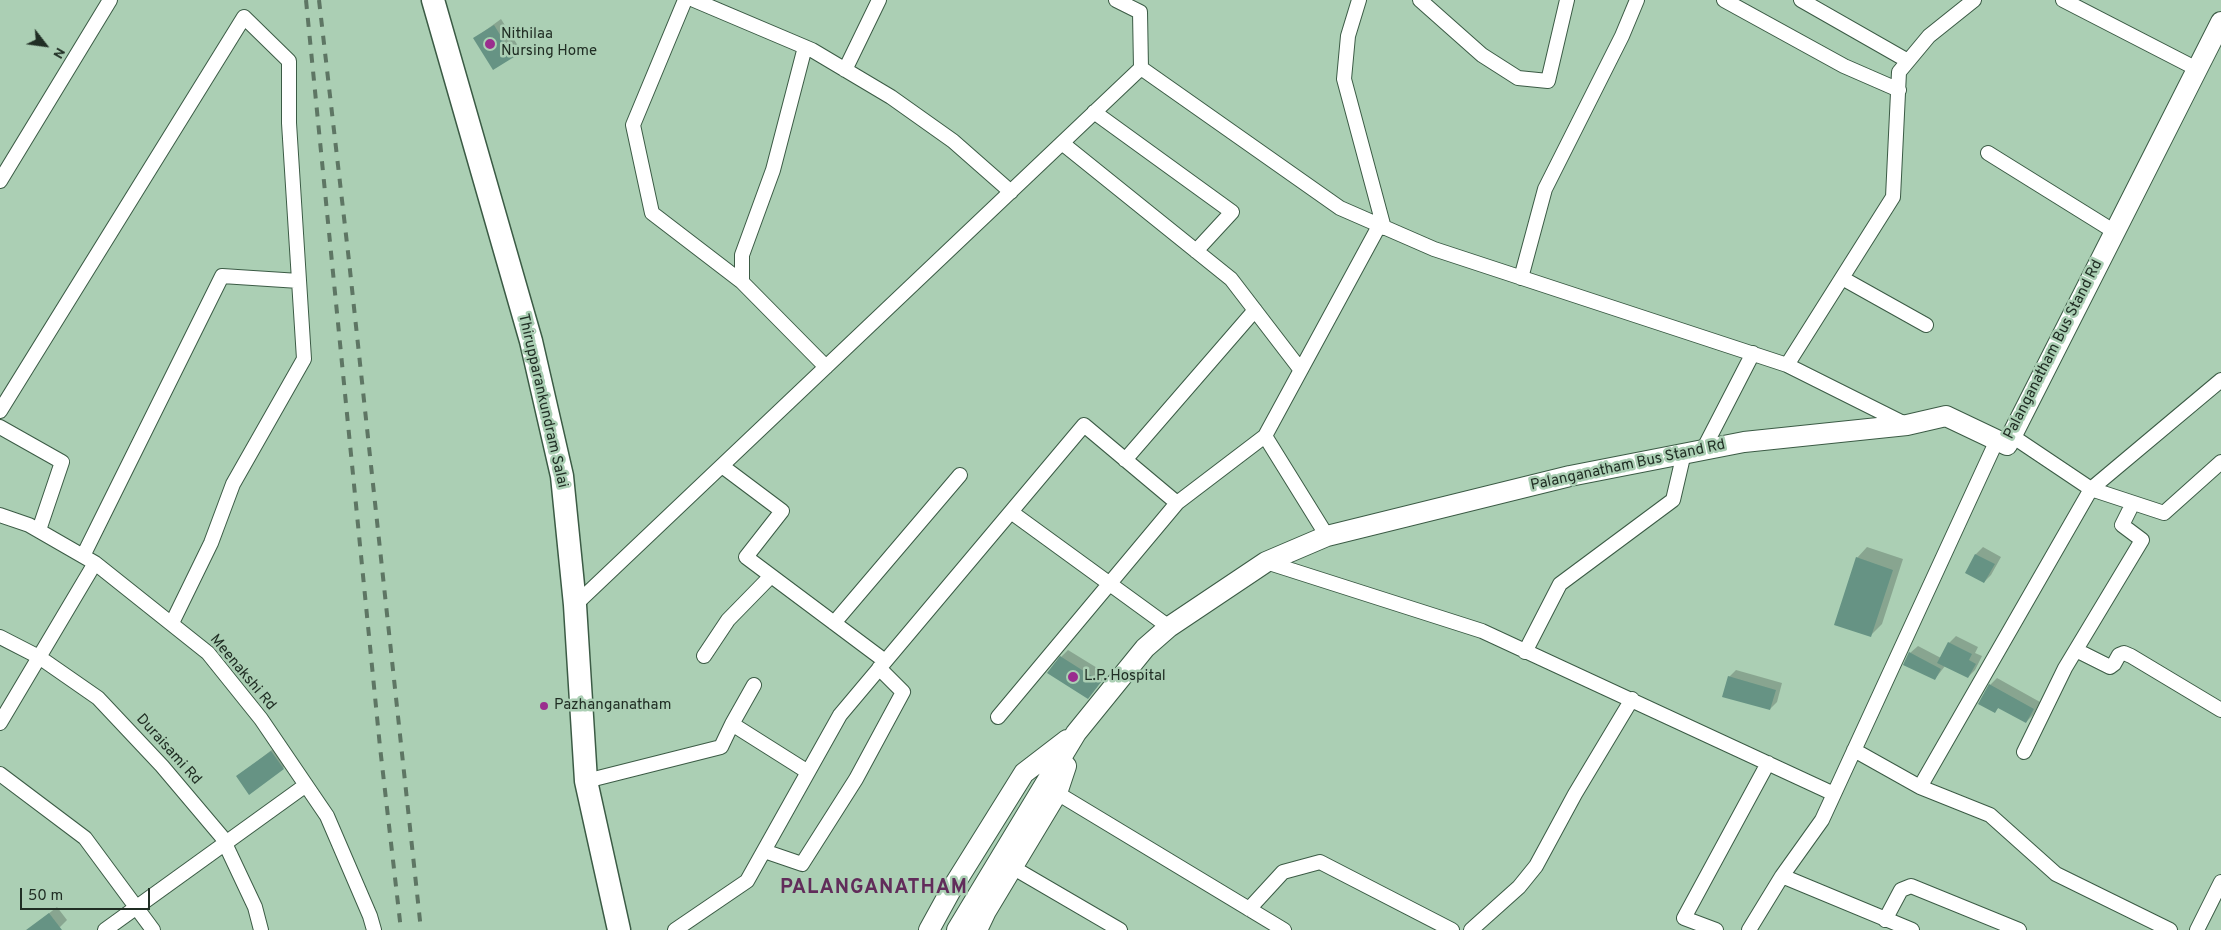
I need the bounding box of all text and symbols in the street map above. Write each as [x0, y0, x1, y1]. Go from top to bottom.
north arrow [20, 20, 70, 70]
place label: Nithilaa Nursing Home [501, 26, 597, 61]
marker: Nithilaa Nursing Home [483, 37, 497, 51]
text: N [49, 44, 68, 61]
street label: Palanganatham Bus Stand Rd [2001, 257, 2107, 443]
street label: Thirupparankundram Salai [513, 312, 571, 490]
street label: Palanganatham Bus Stand Rd [1529, 437, 1727, 495]
street label: Meenakshi Rd [205, 631, 279, 715]
place label: L.P. Hospital [1084, 668, 1166, 686]
marker: L.P. Hospital [1066, 670, 1080, 684]
place label: Pazhanganatham [554, 697, 671, 715]
marker: Pazhanganatham [538, 700, 550, 712]
street label: Duraisami Rd [132, 711, 204, 789]
district label: PALANGANATHAM [778, 877, 970, 901]
scale bar [22, 878, 152, 910]
text: 50 m [28, 887, 63, 906]

